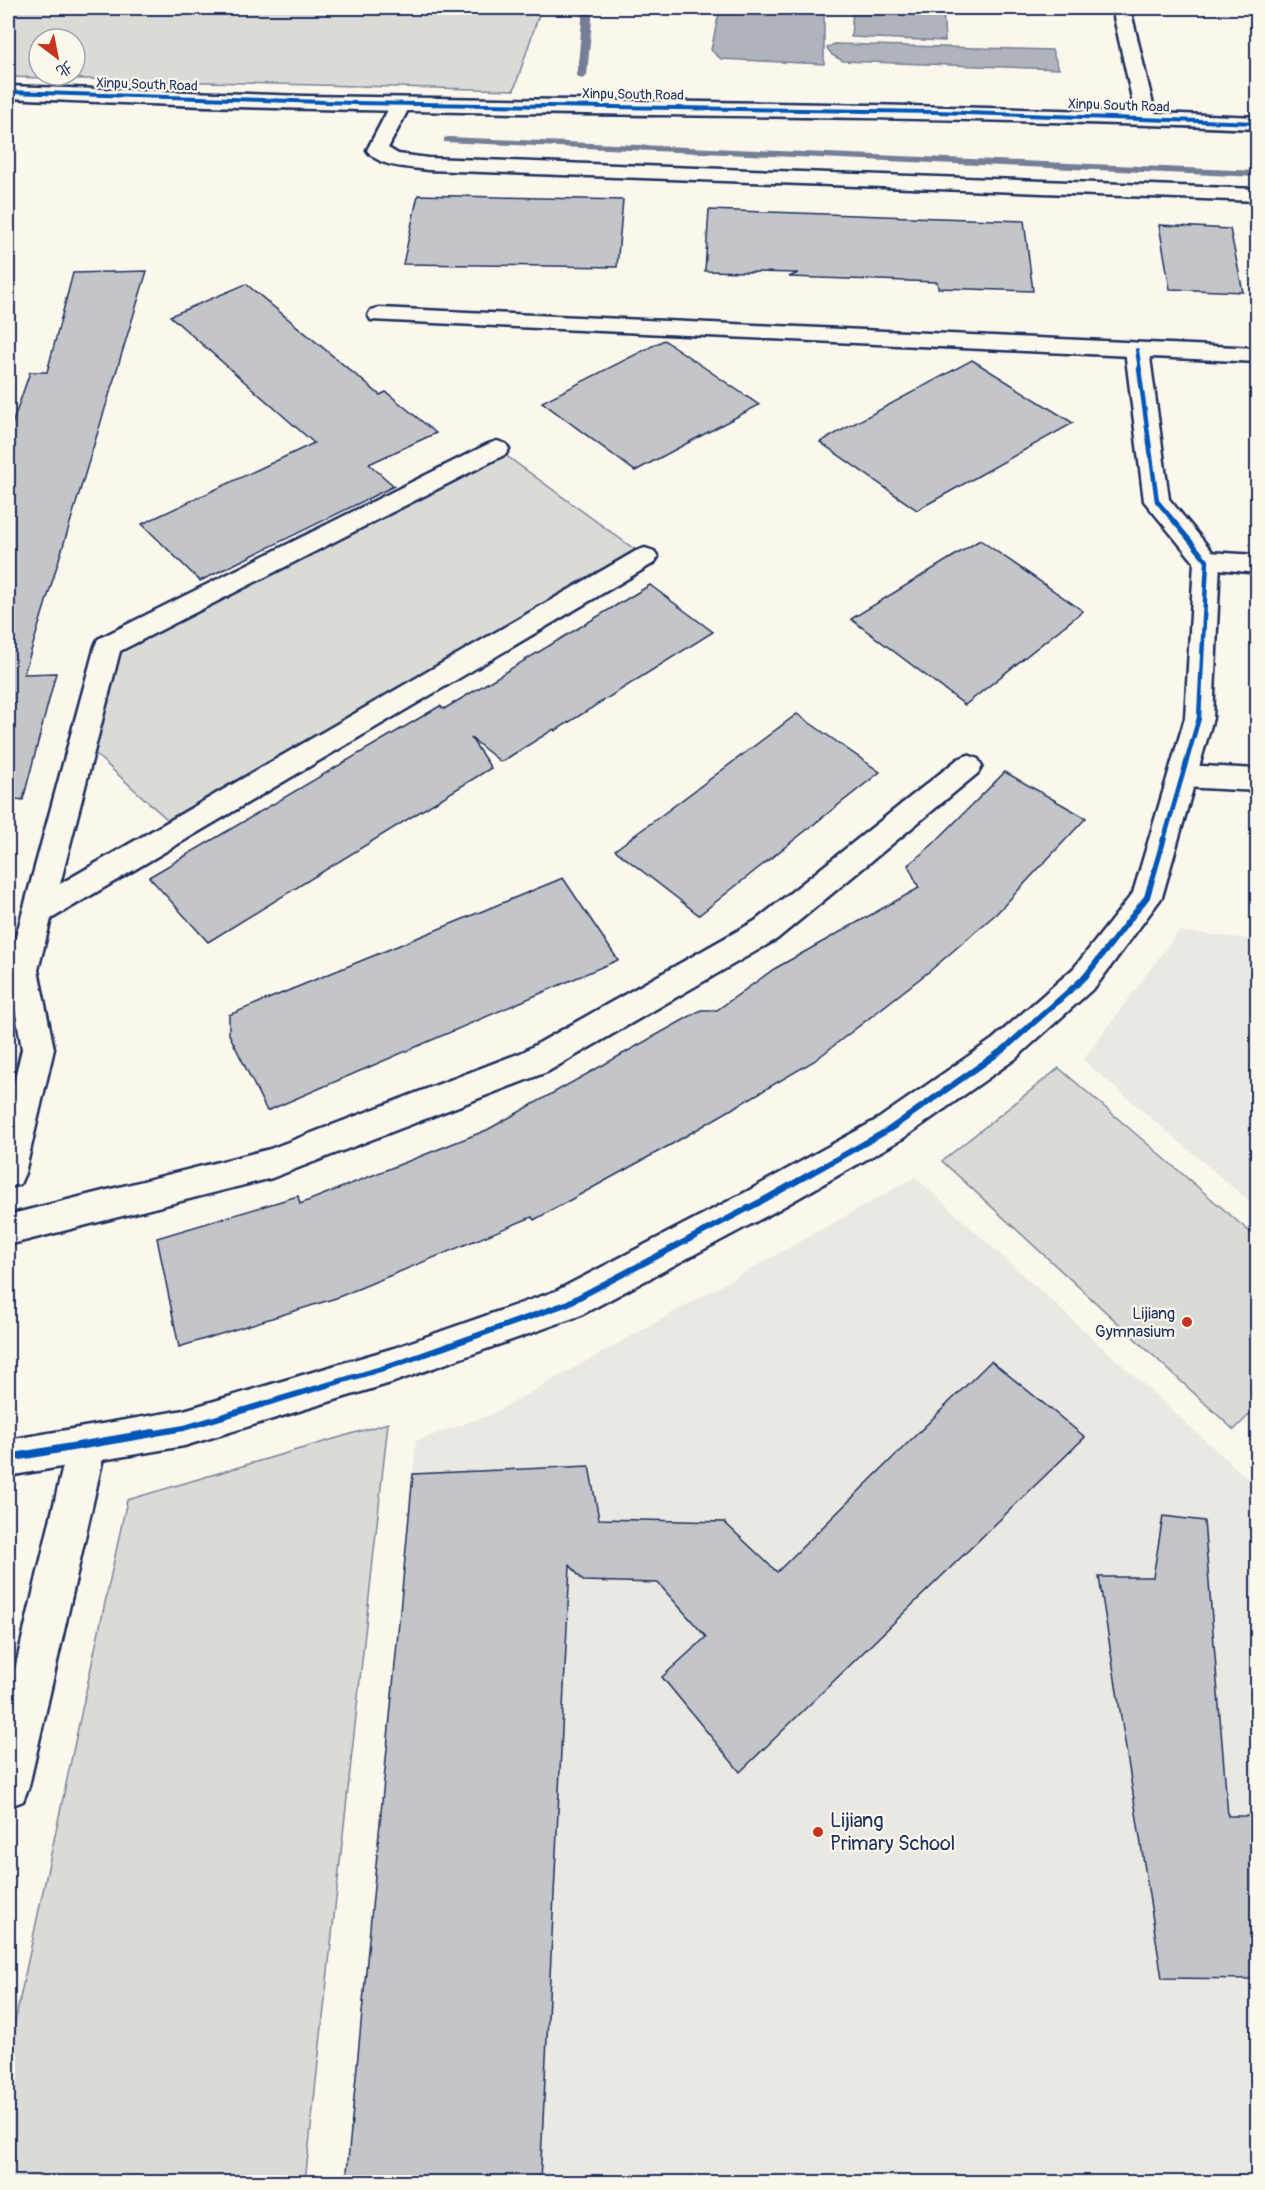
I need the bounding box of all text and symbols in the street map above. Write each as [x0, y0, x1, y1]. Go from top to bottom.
north arrow [27, 27, 87, 87]
text: 北 [52, 56, 77, 82]
street label: Xinpu South Road [96, 74, 198, 95]
street label: Xinpu South Road [582, 85, 684, 104]
street label: Xinpu South Road [1068, 95, 1170, 116]
place label: Lijiang Gymnasium [1095, 1304, 1175, 1342]
marker: Lijiang Gymnasium [1180, 1315, 1194, 1329]
place label: Lijiang Primary School [830, 1808, 955, 1856]
marker: Lijiang Primary School [811, 1825, 825, 1839]

